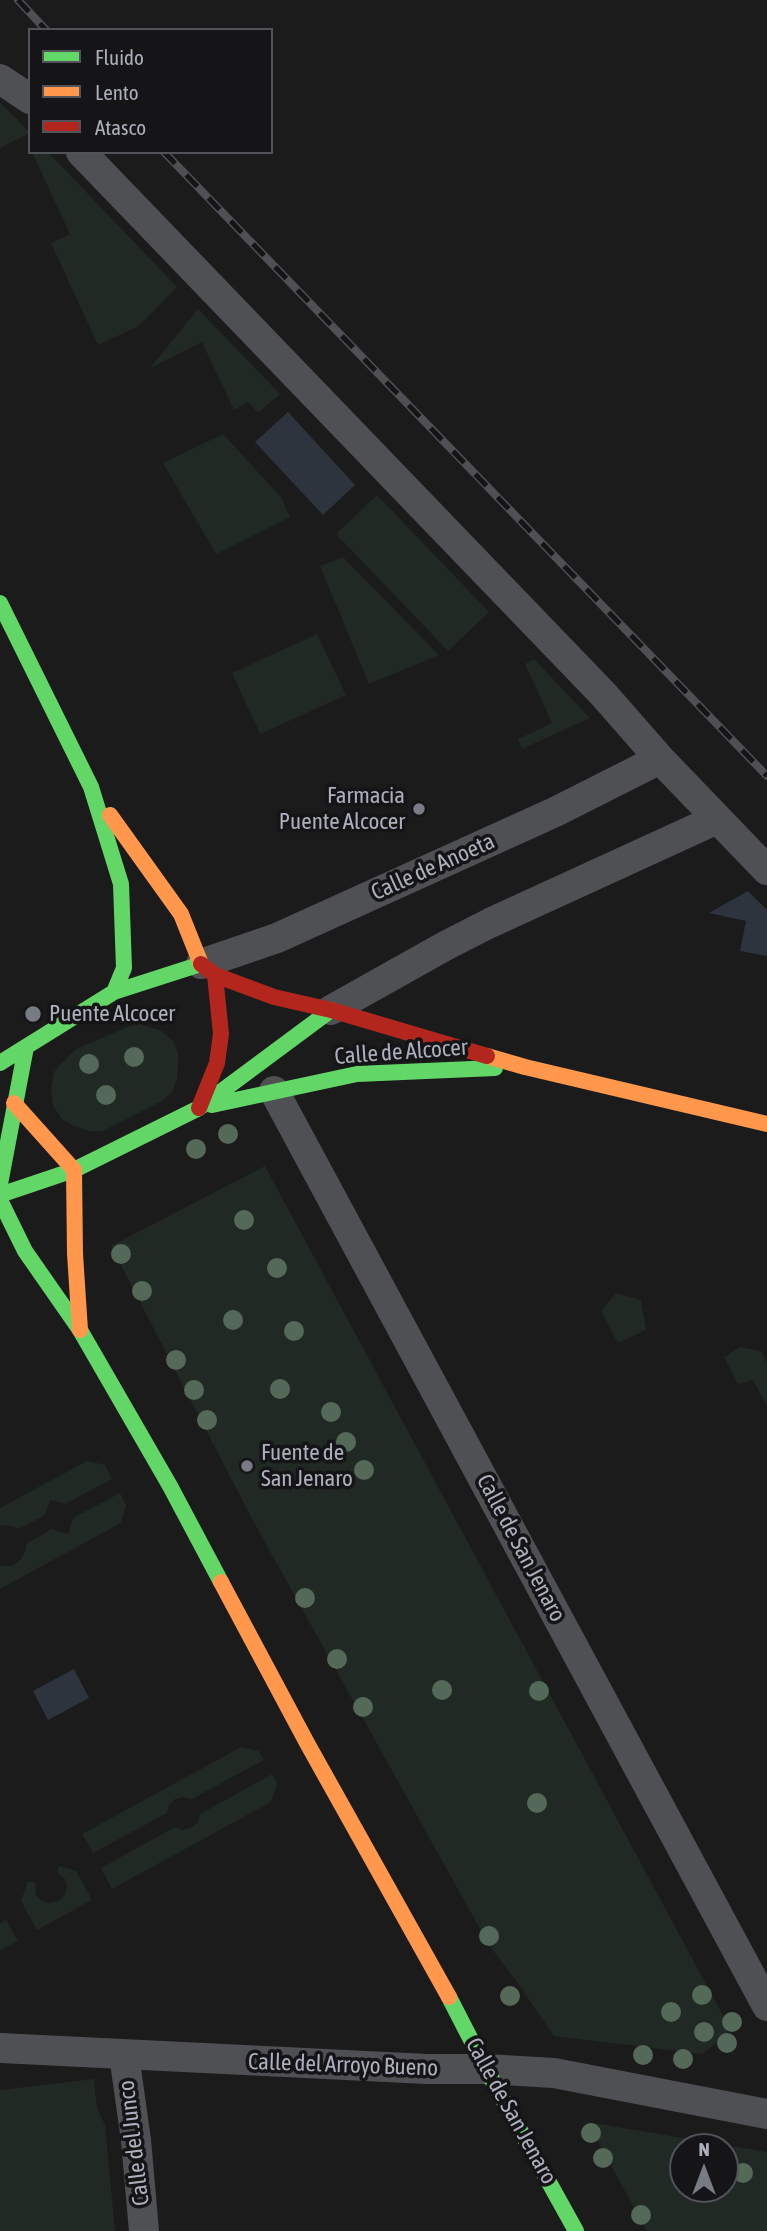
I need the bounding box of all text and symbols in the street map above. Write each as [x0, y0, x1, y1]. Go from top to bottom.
legend [28, 28, 273, 154]
text: Fluido [95, 45, 144, 69]
text: Lento [95, 80, 139, 104]
text: Atasco [95, 115, 146, 139]
place label: Farmacia Puente Alcocer [279, 782, 405, 836]
marker: Farmacia Puente Alcocer [411, 801, 427, 817]
street label: Calle de Anoeta [367, 828, 499, 906]
place label: Puente Alcocer [49, 1000, 175, 1028]
marker: Puente Alcocer [23, 1004, 43, 1024]
street label: Calle de Alcocer [334, 1034, 468, 1070]
place label: Fuente de San Jenaro [261, 1439, 353, 1493]
marker: Fuente de San Jenaro [239, 1458, 255, 1474]
street label: Calle de San Jenaro [471, 1470, 571, 1626]
street label: Calle de San Jenaro [459, 2033, 563, 2189]
street label: Calle del Arroyo Bueno [247, 2048, 439, 2082]
street label: Calle del Junco [113, 2079, 155, 2207]
north arrow [669, 2133, 739, 2203]
text: N [698, 2138, 710, 2160]

